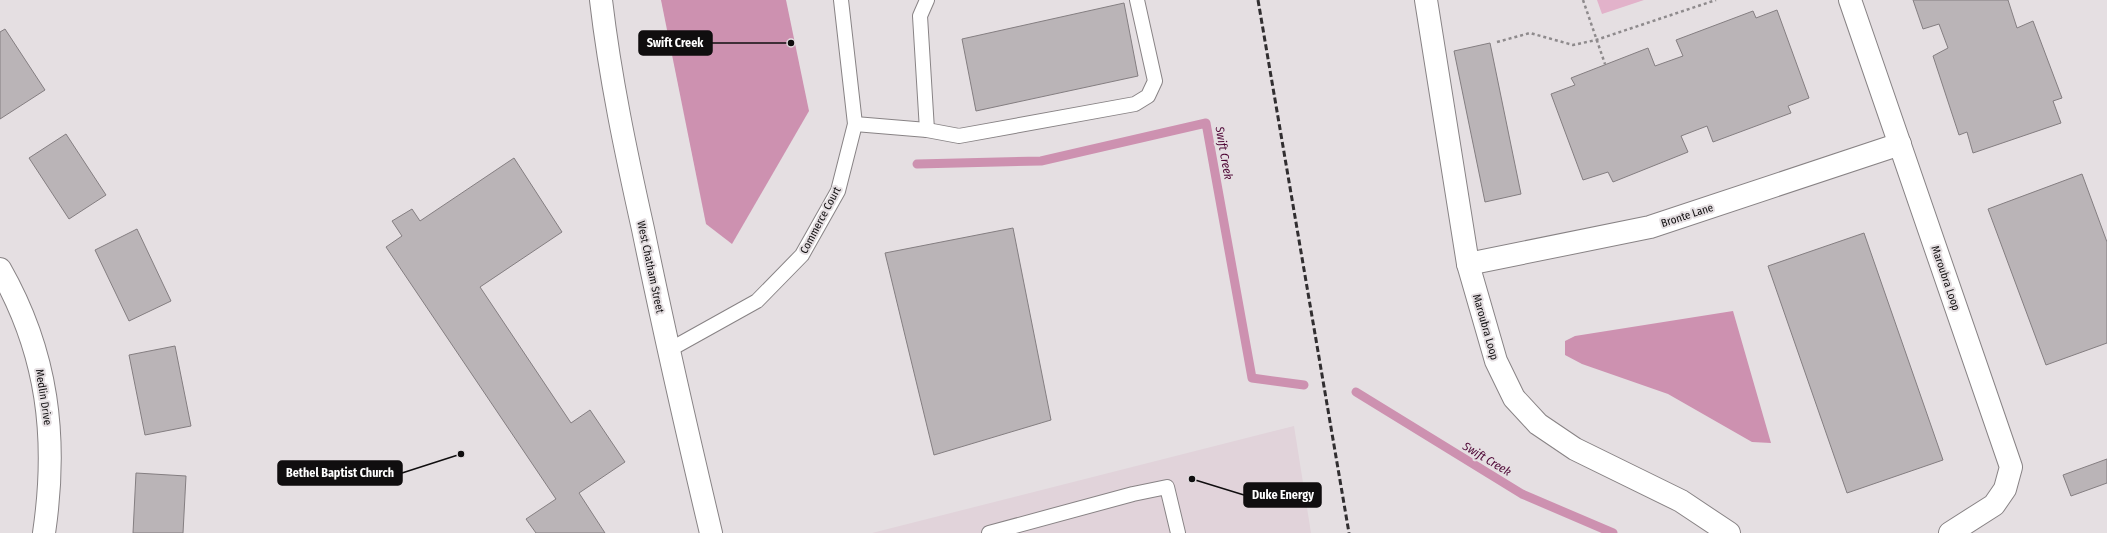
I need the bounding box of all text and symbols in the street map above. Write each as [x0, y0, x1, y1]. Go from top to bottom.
callout: Swift Creek [639, 31, 712, 55]
text: Swift Creek [647, 36, 704, 50]
water label: Swift Creek [1212, 124, 1236, 181]
street label: Commerce Court [797, 184, 844, 256]
street label: Bronte Lane [1659, 201, 1715, 230]
street label: West Chatham Street [634, 220, 667, 315]
street label: Maroubra Loop [1928, 244, 1963, 312]
street label: Maroubra Loop [1470, 293, 1501, 362]
street label: Medlin Drive [33, 368, 54, 426]
water label: Swift Creek [1459, 439, 1514, 479]
callout: Bethel Baptist Church [278, 461, 402, 485]
text: Bethel Baptist Church [286, 466, 394, 480]
callout: Duke Energy [1244, 483, 1321, 507]
text: Duke Energy [1252, 488, 1314, 502]

